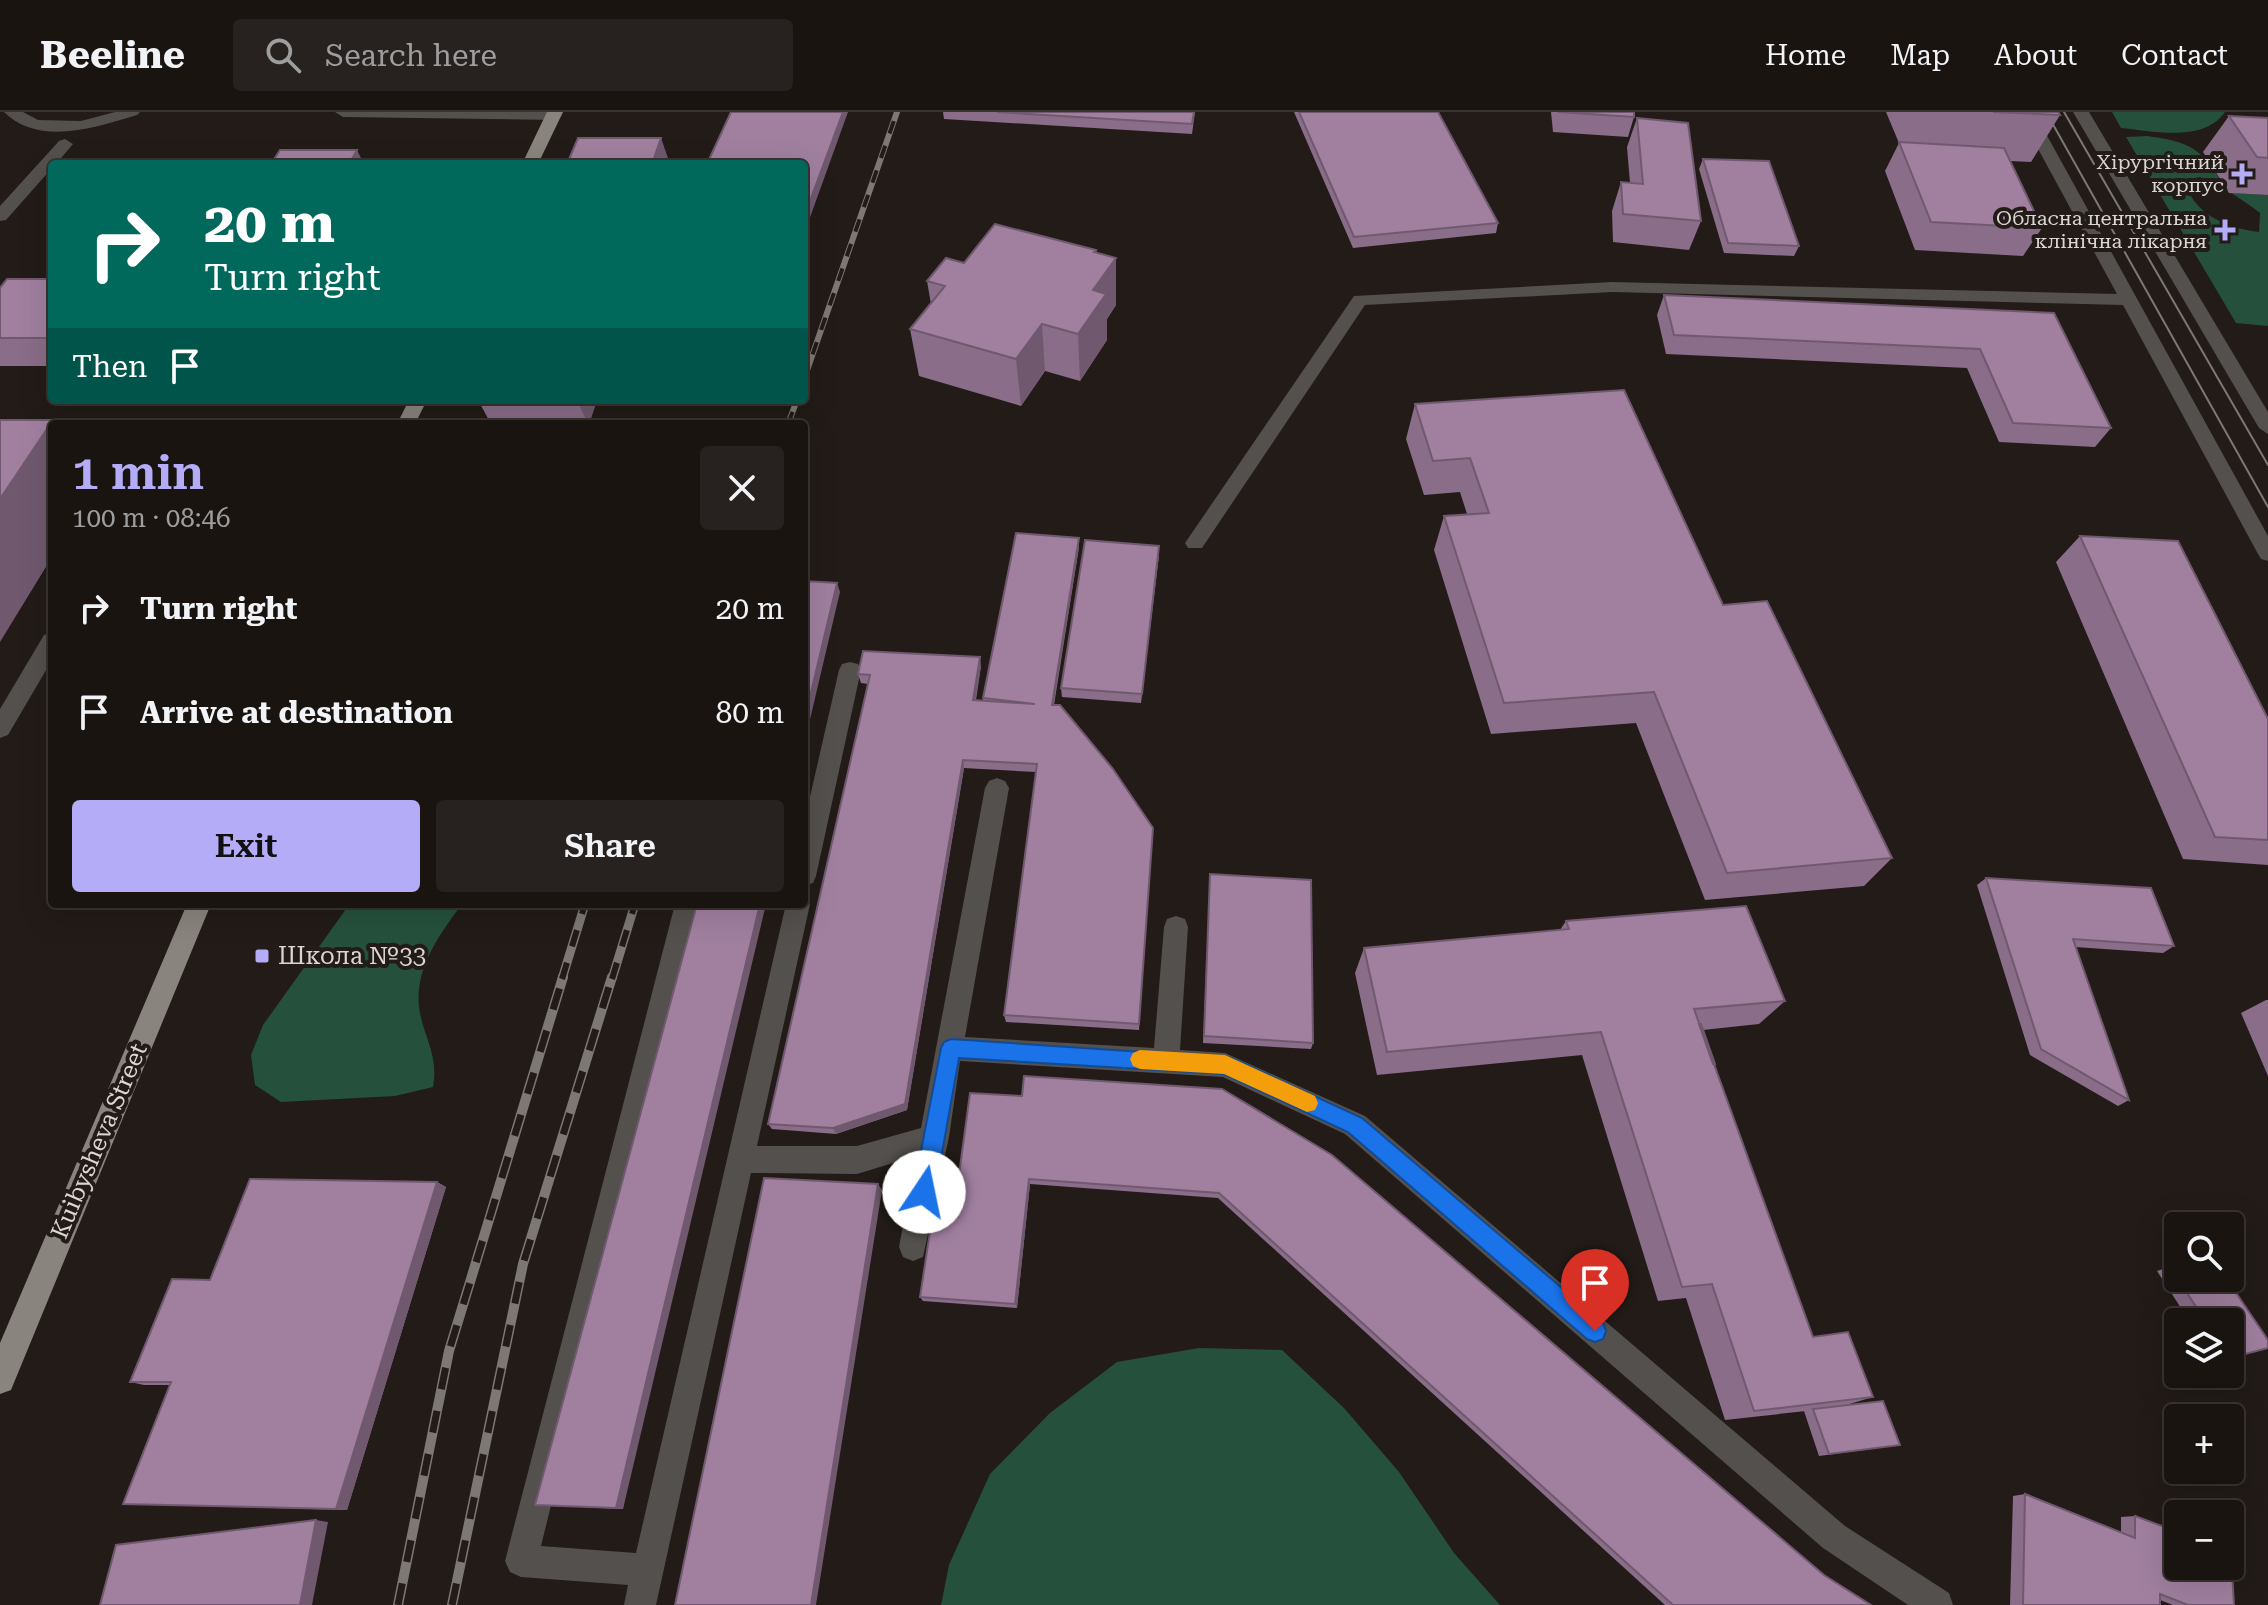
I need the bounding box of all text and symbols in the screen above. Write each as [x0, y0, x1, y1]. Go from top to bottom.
search box [233, 19, 793, 91]
text: Beeline [40, 33, 185, 77]
icon: search [261, 33, 305, 77]
text: Search here [325, 38, 497, 73]
text: Home [1765, 39, 1846, 72]
text: Map [1890, 39, 1950, 72]
text: About [1994, 39, 2077, 72]
text: Contact [2121, 39, 2228, 72]
place label: Хірургічний корпус [2096, 150, 2224, 197]
marker: Хірургічний корпус [2231, 163, 2253, 185]
text: 20 m [204, 190, 335, 256]
icon: right [72, 192, 176, 296]
place label: Обласна центральна клінічна лікарня [1996, 206, 2207, 253]
marker: Обласна центральна клінічна лікарня [2214, 219, 2236, 241]
text: Turn right [204, 257, 381, 299]
icon: arrive [163, 344, 207, 388]
text: Then [72, 349, 147, 384]
text: 1 min [72, 445, 204, 501]
button: close [700, 446, 784, 530]
text: 100 m · 08:46 [72, 503, 231, 533]
icon: right [72, 586, 116, 630]
text: Turn right [140, 591, 297, 626]
text: 20 m [715, 591, 784, 626]
icon: arrive [72, 690, 116, 734]
text: Arrive at destination [140, 695, 453, 730]
text: 80 m [715, 695, 784, 730]
button: Exit [72, 800, 420, 892]
button: Share [436, 800, 784, 892]
place label: Школа №33 [278, 942, 426, 970]
marker: Школа №33 [253, 947, 271, 965]
street label: Kuibysheva Street [45, 1039, 153, 1243]
position arrow [882, 1150, 966, 1234]
map controls [2164, 1212, 2244, 1580]
button: search [2164, 1212, 2244, 1292]
pin [1561, 1249, 1629, 1331]
icon: arrive [1573, 1261, 1617, 1305]
button: layers [2164, 1308, 2244, 1388]
button: + [2164, 1404, 2244, 1484]
button: − [2164, 1500, 2244, 1580]

